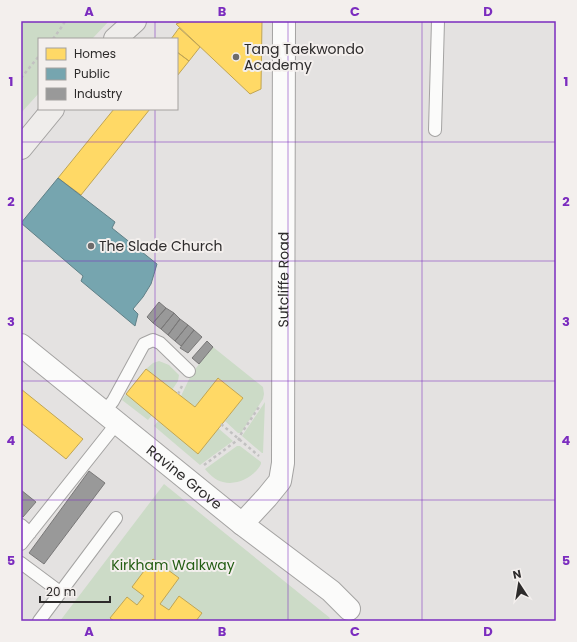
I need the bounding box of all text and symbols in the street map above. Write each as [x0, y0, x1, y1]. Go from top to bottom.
text: A [84, 2, 94, 21]
text: B [218, 2, 227, 21]
text: C [350, 2, 360, 21]
text: D [483, 2, 493, 21]
legend [38, 38, 178, 110]
place label: Tang Taekwondo Academy [244, 39, 364, 75]
text: Homes [74, 45, 116, 62]
marker: Tang Taekwondo Academy [231, 52, 241, 62]
text: Public [74, 65, 110, 82]
text: 1 [9, 72, 13, 91]
text: 1 [564, 72, 568, 91]
text: Industry [74, 85, 123, 102]
text: 2 [7, 192, 15, 211]
text: 2 [562, 192, 570, 211]
street label: Sutcliffe Road [273, 232, 294, 328]
place label: The Slade Church [99, 236, 222, 256]
marker: The Slade Church [86, 241, 96, 251]
text: 3 [7, 312, 15, 331]
text: 3 [562, 312, 570, 331]
text: 4 [7, 431, 16, 450]
text: 4 [562, 431, 571, 450]
street label: Ravine Grove [142, 440, 227, 514]
text: 5 [7, 551, 15, 570]
text: 5 [562, 551, 570, 570]
park label: Kirkham Walkway [111, 555, 235, 575]
north arrow [499, 564, 539, 604]
text: N [511, 566, 523, 583]
scale bar [40, 578, 110, 604]
text: 20 m [46, 583, 76, 600]
text: A [84, 622, 94, 641]
text: B [218, 622, 227, 641]
text: C [350, 622, 360, 641]
text: D [483, 622, 493, 641]

